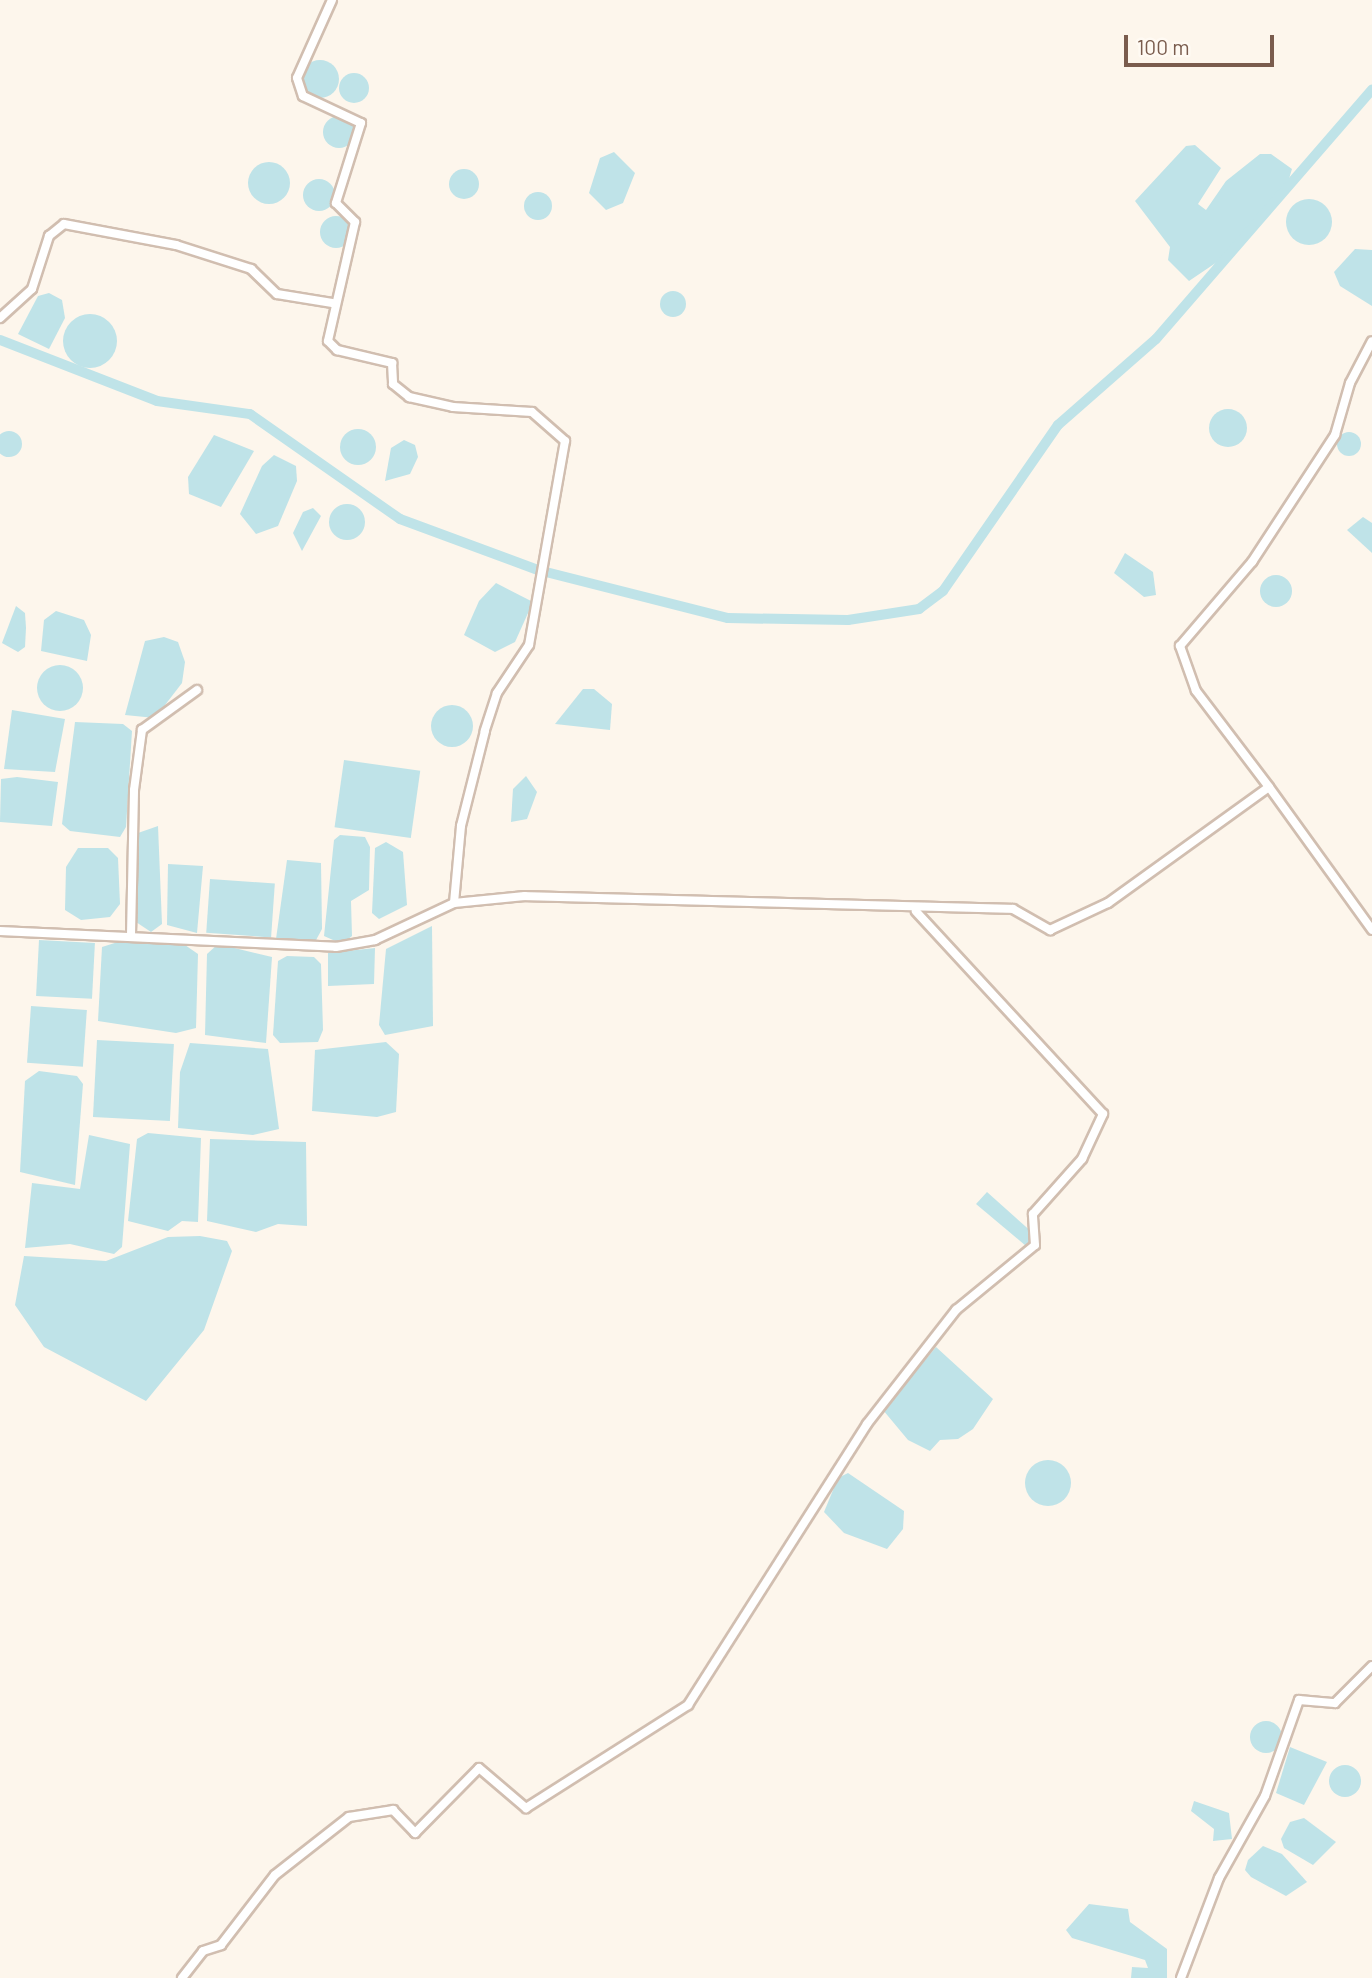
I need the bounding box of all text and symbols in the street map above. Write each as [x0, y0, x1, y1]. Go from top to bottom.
scale bar [1127, 21, 1278, 65]
text: 100 m [1137, 34, 1190, 59]

